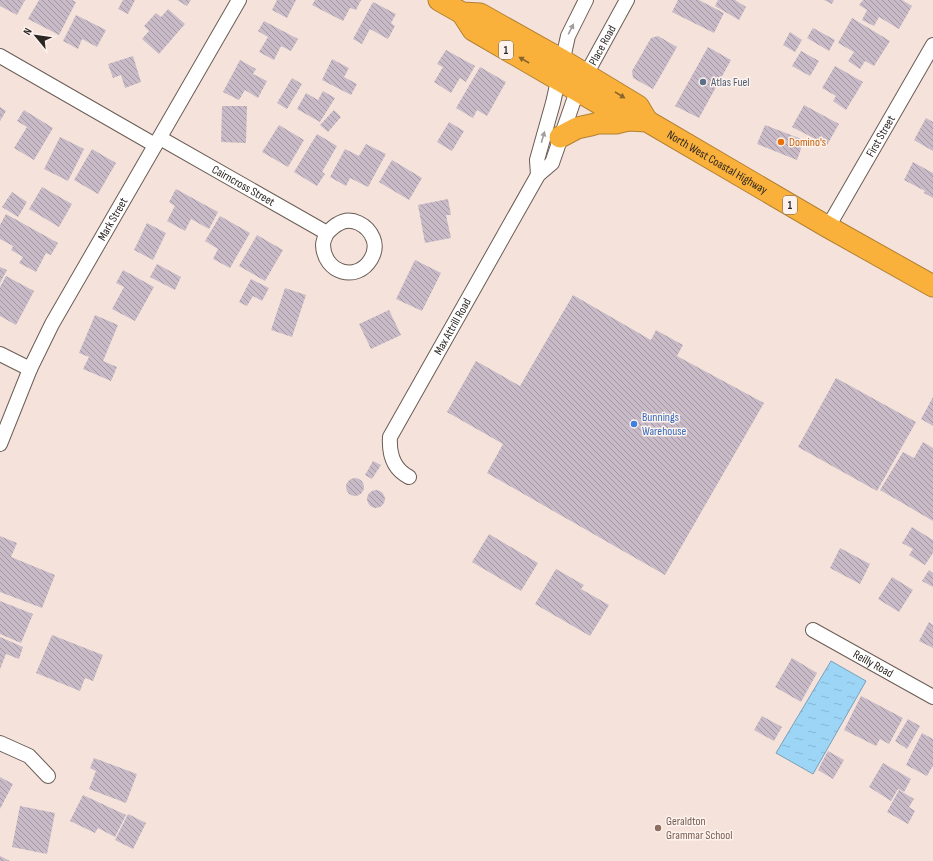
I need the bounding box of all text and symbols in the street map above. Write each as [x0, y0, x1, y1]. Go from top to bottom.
north arrow [16, 16, 56, 56]
street label: Place Road [585, 22, 619, 68]
one-way arrow [568, 23, 575, 35]
text: N [21, 26, 35, 37]
road number: 1 [499, 41, 513, 59]
one-way arrow [519, 56, 529, 64]
place label: Atlas Fuel [710, 75, 750, 90]
marker: Atlas Fuel [698, 77, 708, 87]
one-way arrow [614, 91, 625, 99]
street label: First Street [863, 112, 899, 160]
street label: North West Coastal Highway [664, 127, 771, 198]
one-way arrow [540, 131, 546, 143]
place label: Domino's [789, 135, 826, 150]
marker: Domino's [776, 137, 786, 147]
street label: Cairncross Street [209, 162, 278, 209]
street label: Mark Street [94, 195, 131, 243]
road number: 1 [783, 196, 797, 214]
street label: Max Attrill Road [430, 295, 474, 358]
place label: Bunnings Warehouse [642, 410, 687, 439]
marker: Bunnings Warehouse [629, 419, 639, 429]
street label: Reilly Road [851, 646, 896, 681]
place label: Geraldton Grammar School [666, 814, 733, 843]
marker: Geraldton Grammar School [653, 823, 663, 833]

